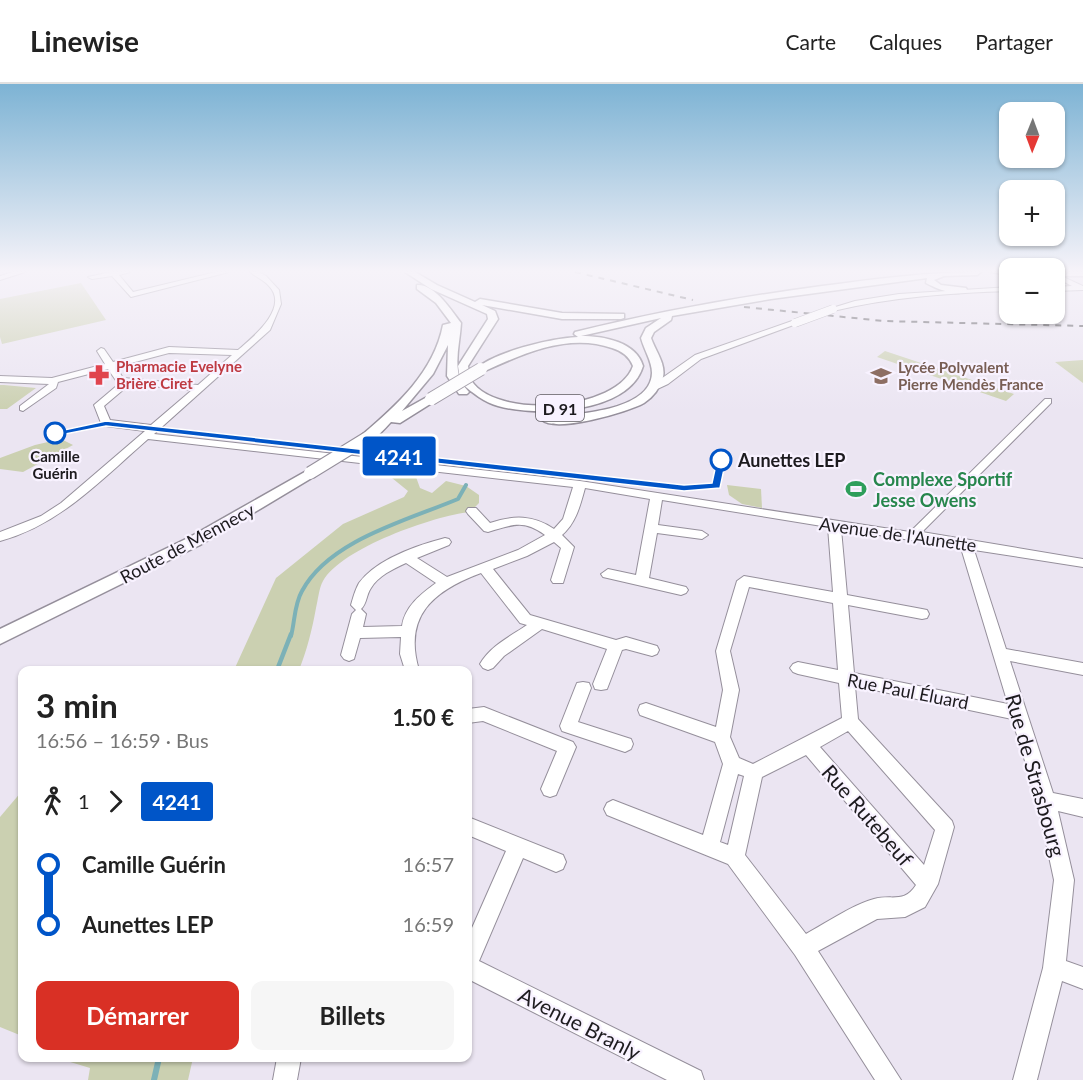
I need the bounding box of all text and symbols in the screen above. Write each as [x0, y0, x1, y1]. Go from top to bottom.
text: Linewise [30, 24, 139, 58]
text: Carte [785, 29, 836, 54]
text: Calques [869, 29, 942, 54]
text: Partager [975, 29, 1053, 54]
north arrow [999, 102, 1065, 168]
map controls [999, 102, 1065, 324]
button: + [999, 180, 1065, 246]
button: − [999, 258, 1065, 324]
place label: Pharmacie Evelyne Brière Ciret [116, 357, 242, 392]
place label: Lycée Polyvalent Pierre Mendès France [898, 358, 1043, 393]
pharmacy icon: Pharmacie Evelyne Brière Ciret [87, 363, 111, 387]
school or university icon: Lycée Polyvalent Pierre Mendès France [869, 364, 893, 388]
road number: D 91 [536, 395, 584, 421]
marker: Camille Guérin [44, 422, 66, 444]
line badge: 4241 [357, 436, 441, 476]
text: 4241 [375, 444, 423, 469]
place label: Camille Guérin [30, 447, 80, 482]
marker: Aunettes LEP [710, 449, 732, 471]
place label: Aunettes LEP [737, 449, 845, 471]
place label: Complexe Sportif Jesse Owens [873, 468, 1013, 511]
sports icon: Complexe Sportif Jesse Owens [844, 477, 868, 501]
street label: Route de Mennecy [116, 498, 259, 588]
street label: Avenue de l'Aunette [818, 512, 978, 556]
street label: Rue Paul Éluard [845, 668, 971, 714]
text: 3 min [36, 685, 118, 725]
street label: Rue de Strasbourg [1001, 691, 1071, 859]
text: 1.50 € [392, 704, 454, 731]
text: 16:56 – 16:59 · Bus [36, 728, 209, 752]
street label: Rue Rutebeuf [817, 759, 919, 871]
icon: walk [36, 785, 69, 818]
icon: forward [99, 785, 132, 818]
text: 1 [78, 789, 90, 813]
text: 4241 [153, 789, 201, 814]
text: Camille Guérin [82, 851, 226, 878]
text: 16:57 [403, 852, 454, 876]
text: Aunettes LEP [82, 911, 213, 938]
text: 16:59 [403, 912, 454, 936]
button: Démarrer [36, 981, 239, 1050]
button: Billets [251, 981, 454, 1050]
street label: Avenue Branly [515, 982, 645, 1065]

